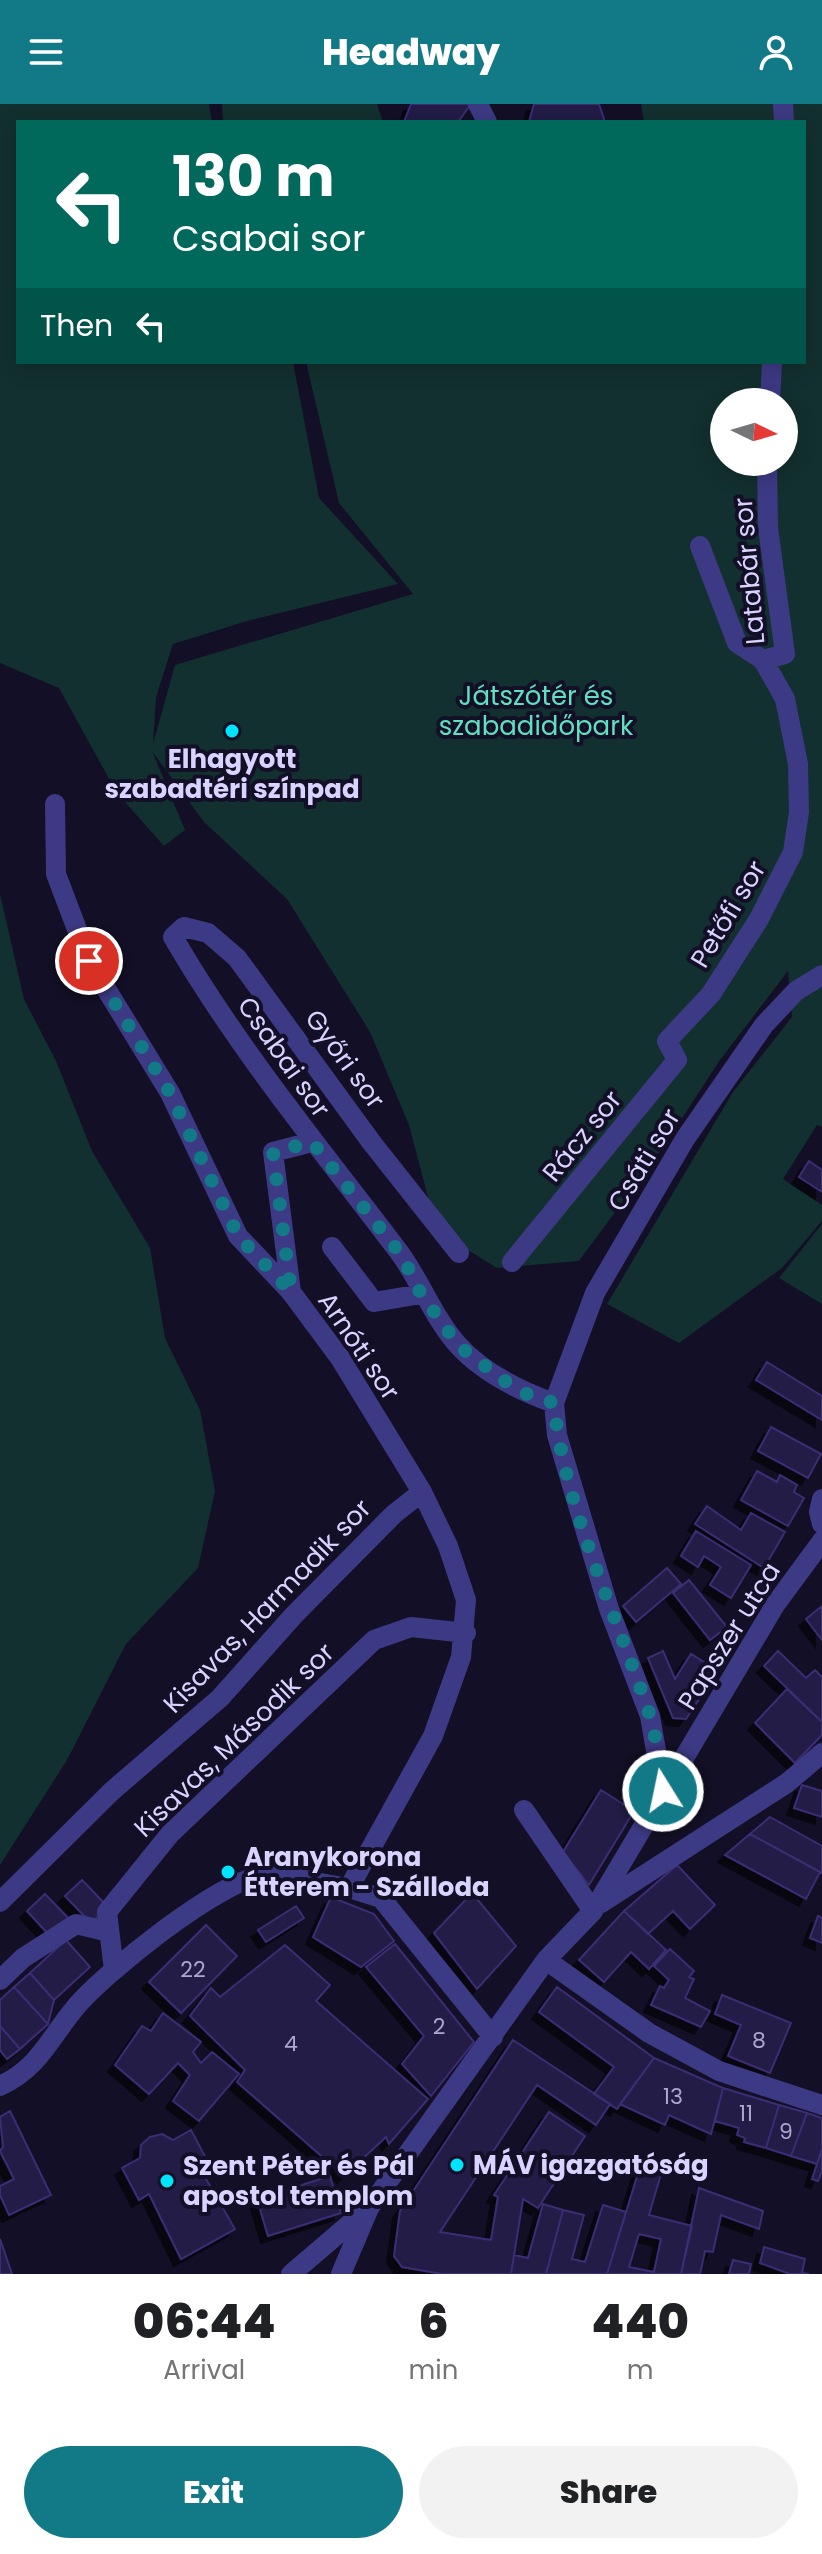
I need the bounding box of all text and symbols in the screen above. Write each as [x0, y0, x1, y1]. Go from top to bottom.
text: Headway [322, 27, 500, 78]
icon: menu [24, 30, 68, 74]
icon: person [754, 30, 798, 74]
text: 130 m [172, 137, 335, 216]
icon: left [40, 152, 144, 256]
text: Csabai sor [172, 213, 365, 264]
text: Then [40, 304, 113, 347]
icon: left [129, 304, 173, 348]
north arrow [710, 388, 798, 476]
map controls [710, 388, 798, 476]
street label: Latabár sor [725, 496, 773, 646]
park label: Játszótér és szabadidőpark [439, 678, 634, 744]
marker: Elhagyott szabadtéri színpad [223, 722, 241, 740]
place label: Elhagyott szabadtéri színpad [104, 741, 360, 807]
street label: Petőfi sor [682, 854, 774, 974]
pin [55, 927, 123, 995]
icon: arrive [67, 939, 111, 983]
street label: Csabai sor [229, 989, 339, 1125]
street label: Győri sor [297, 1002, 393, 1116]
street label: Rácz sor [534, 1083, 630, 1189]
street label: Csáti sor [599, 1102, 689, 1218]
street label: Arnóti sor [310, 1285, 408, 1407]
street label: Kisavas, Harmadik sor [155, 1491, 379, 1721]
street label: Papszer utca [669, 1555, 789, 1717]
street label: Kisavas, Második sor [126, 1635, 342, 1845]
position arrow [621, 1749, 705, 1833]
place label: Aranykorona Étterem - Szálloda [244, 1839, 490, 1905]
marker: Aranykorona Étterem - Szálloda [219, 1863, 237, 1881]
house number: 22 [180, 1954, 206, 1985]
house number: 2 [433, 2011, 445, 2042]
house number: 8 [752, 2025, 766, 2056]
house number: 4 [284, 2028, 298, 2059]
house number: 13 [663, 2081, 683, 2112]
house number: 11 [739, 2098, 753, 2129]
house number: 9 [779, 2116, 793, 2147]
place label: MÁV igazgatóság [473, 2147, 709, 2183]
place label: Szent Péter és Pál apostol templom [183, 2148, 415, 2214]
marker: MÁV igazgatóság [448, 2156, 466, 2174]
marker: Szent Péter és Pál apostol templom [158, 2172, 176, 2190]
text: 06:44 [133, 2288, 276, 2355]
text: 6 [418, 2288, 449, 2355]
text: 440 [591, 2288, 689, 2355]
text: Arrival [163, 2352, 245, 2388]
text: min [409, 2352, 458, 2388]
text: m [627, 2352, 654, 2388]
button: Exit [24, 2446, 403, 2538]
button: Share [419, 2446, 798, 2538]

